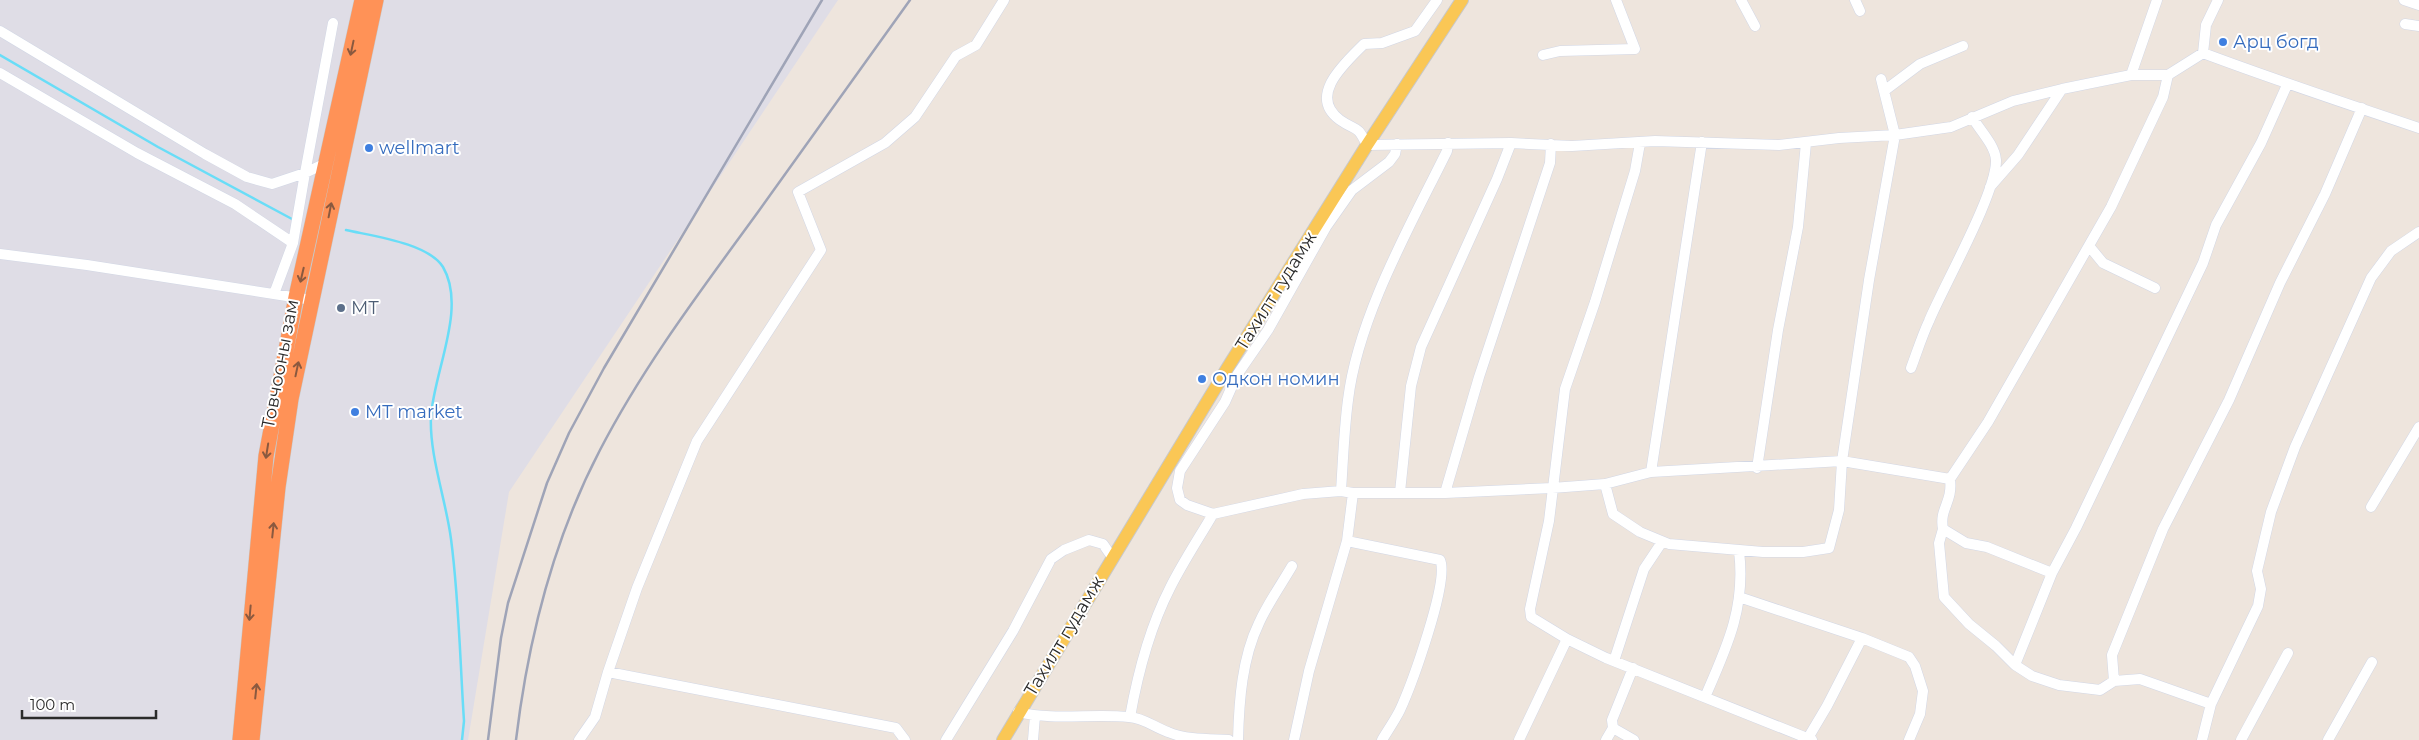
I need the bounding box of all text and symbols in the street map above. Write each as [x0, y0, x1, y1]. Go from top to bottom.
place label: Арц богд [2233, 31, 2319, 53]
marker: Арц богд [2217, 36, 2229, 48]
one-way arrow [346, 39, 356, 55]
place label: wellmart [379, 137, 460, 159]
marker: wellmart [363, 142, 375, 154]
one-way arrow [326, 202, 335, 218]
street label: Тахилт гудамж [1231, 227, 1322, 355]
one-way arrow [297, 266, 306, 282]
place label: МТ [351, 297, 379, 319]
street label: Товчооны зам [257, 298, 303, 430]
marker: МТ [335, 302, 347, 314]
one-way arrow [292, 362, 302, 378]
place label: Одкон номин [1212, 368, 1340, 390]
marker: Одкон номин [1196, 373, 1208, 385]
place label: MT market [365, 401, 463, 423]
marker: MT market [349, 406, 361, 418]
one-way arrow [262, 443, 272, 459]
one-way arrow [268, 522, 278, 538]
street label: Тахилт гудамж [1019, 572, 1109, 700]
one-way arrow [246, 605, 255, 621]
one-way arrow [251, 684, 261, 700]
scale bar [22, 688, 156, 720]
text: 100 m [30, 695, 75, 714]

